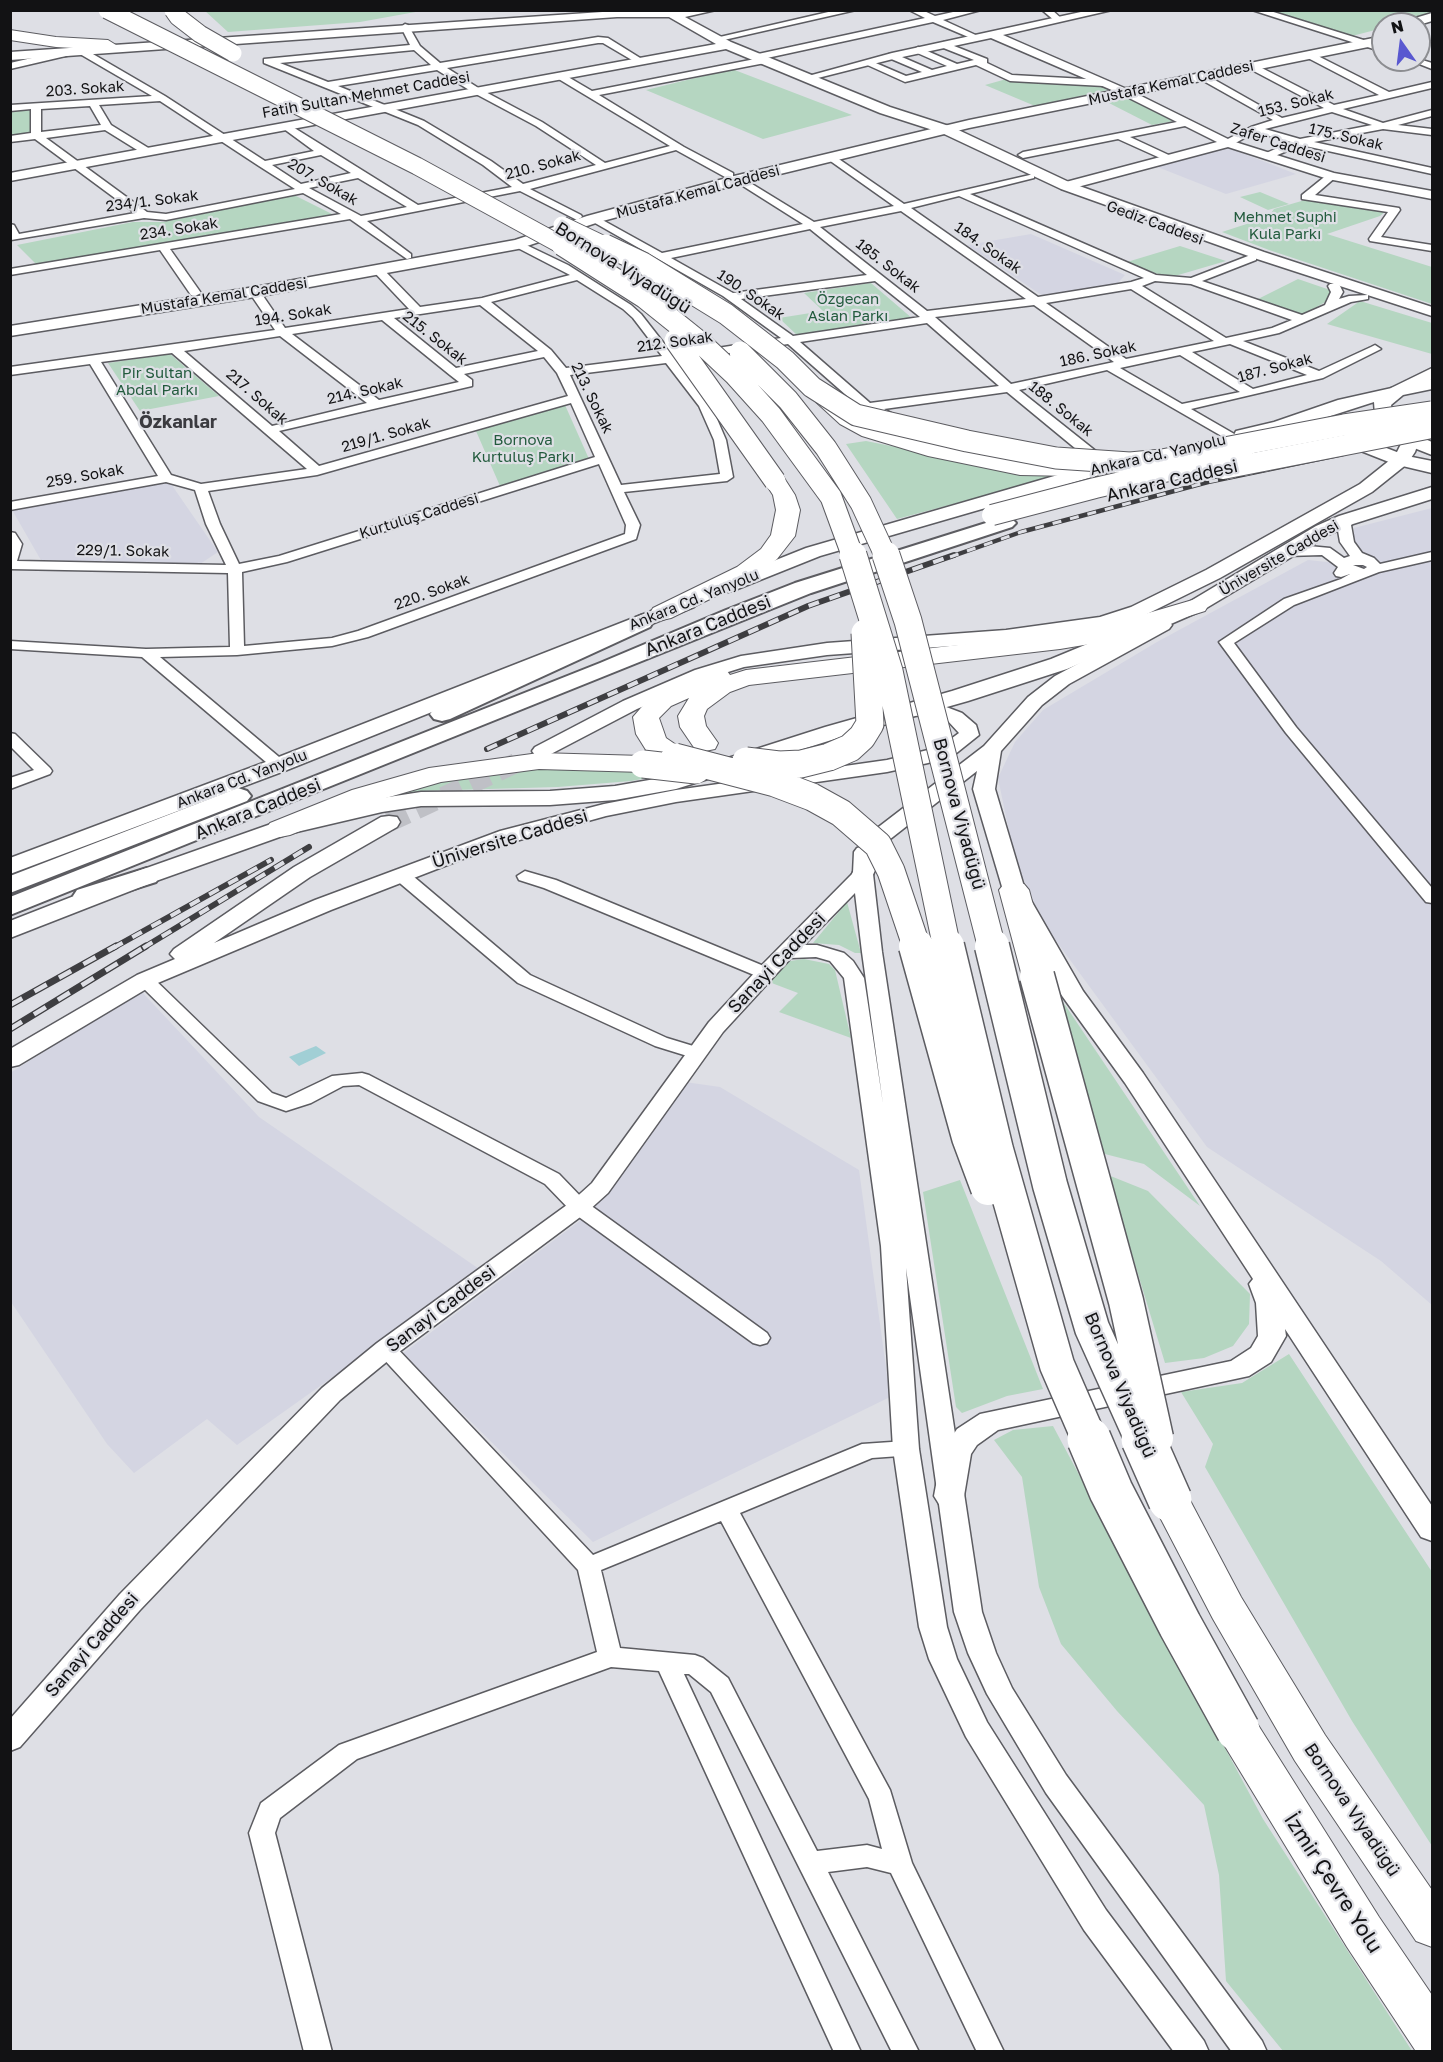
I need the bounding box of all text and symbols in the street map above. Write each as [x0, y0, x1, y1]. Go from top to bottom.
north arrow [1371, 12, 1431, 72]
text: N [1389, 15, 1405, 38]
street label: Mustafa Kemal Caddesi [1087, 57, 1255, 109]
street label: Fatih Sultan Mehmet Caddesi [261, 68, 471, 122]
street label: 203. Sokak [45, 77, 125, 101]
street label: 153. Sokak [1257, 85, 1335, 121]
street label: Zafer Caddesi [1228, 119, 1328, 167]
street label: 175. Sokak [1307, 120, 1385, 154]
street label: 210. Sokak [503, 146, 583, 184]
street label: 207. Sokak [285, 155, 361, 209]
street label: Mustafa Kemal Caddesi [614, 161, 782, 223]
street label: 234/1. Sokak [105, 186, 199, 216]
street label: Gediz Caddesi [1104, 197, 1206, 249]
park label: Mehmet Suphi Kula Parkı [1233, 208, 1337, 243]
street label: 234. Sokak [139, 214, 219, 244]
street label: Bornova Viyadüğü [551, 217, 695, 319]
street label: 184. Sokak [951, 218, 1025, 278]
street label: 185. Sokak [852, 235, 924, 297]
street label: 190. Sokak [714, 266, 788, 324]
street label: Mustafa Kemal Caddesi [139, 274, 309, 318]
park label: Özgecan Aslan Parkı [808, 290, 888, 325]
street label: 194. Sokak [253, 300, 333, 330]
street label: 215. Sokak [399, 307, 471, 369]
street label: 212. Sokak [636, 328, 714, 356]
street label: 186. Sokak [1058, 337, 1138, 371]
street label: 187. Sokak [1236, 349, 1314, 387]
street label: 213. Sokak [567, 360, 617, 436]
park label: Pir Sultan Abdal Parkı [116, 364, 198, 399]
street label: 217. Sokak [222, 365, 292, 429]
street label: 214. Sokak [325, 374, 405, 408]
street label: 188. Sokak [1025, 378, 1097, 440]
district label: Özkanlar [139, 411, 217, 433]
street label: 219/1. Sokak [339, 414, 433, 456]
park label: Bornova Kurtuluş Parkı [472, 431, 574, 466]
street label: Ankara Cd. Yanyolu [1089, 431, 1227, 479]
street label: Ankara Caddesi [1104, 455, 1240, 507]
street label: 259. Sokak [45, 460, 125, 492]
street label: Kurtuluş Caddesi [357, 489, 481, 543]
street label: Üniversite Caddesi [1216, 516, 1342, 600]
street label: 229/1. Sokak [76, 541, 170, 561]
street label: Ankara Cd. Yanyolu [626, 566, 762, 634]
street label: 220. Sokak [392, 570, 472, 614]
street label: Ankara Caddesi [642, 591, 774, 661]
street label: Bornova Viyadüğü [928, 736, 990, 892]
street label: Ankara Cd. Yanyolu [174, 746, 310, 812]
street label: Ankara Caddesi [192, 774, 324, 844]
street label: Üniversite Caddesi [429, 805, 591, 873]
street label: Sanayi Caddesi [724, 908, 830, 1018]
street label: Sanayi Caddesi [382, 1261, 500, 1357]
street label: Bornova Viyadüğü [1080, 1309, 1160, 1461]
street label: Sanayi Caddesi [41, 1588, 143, 1702]
street label: Bornova Viyadüğü [1299, 1739, 1405, 1881]
street label: İzmir Çevre Yolu [1278, 1808, 1388, 1958]

